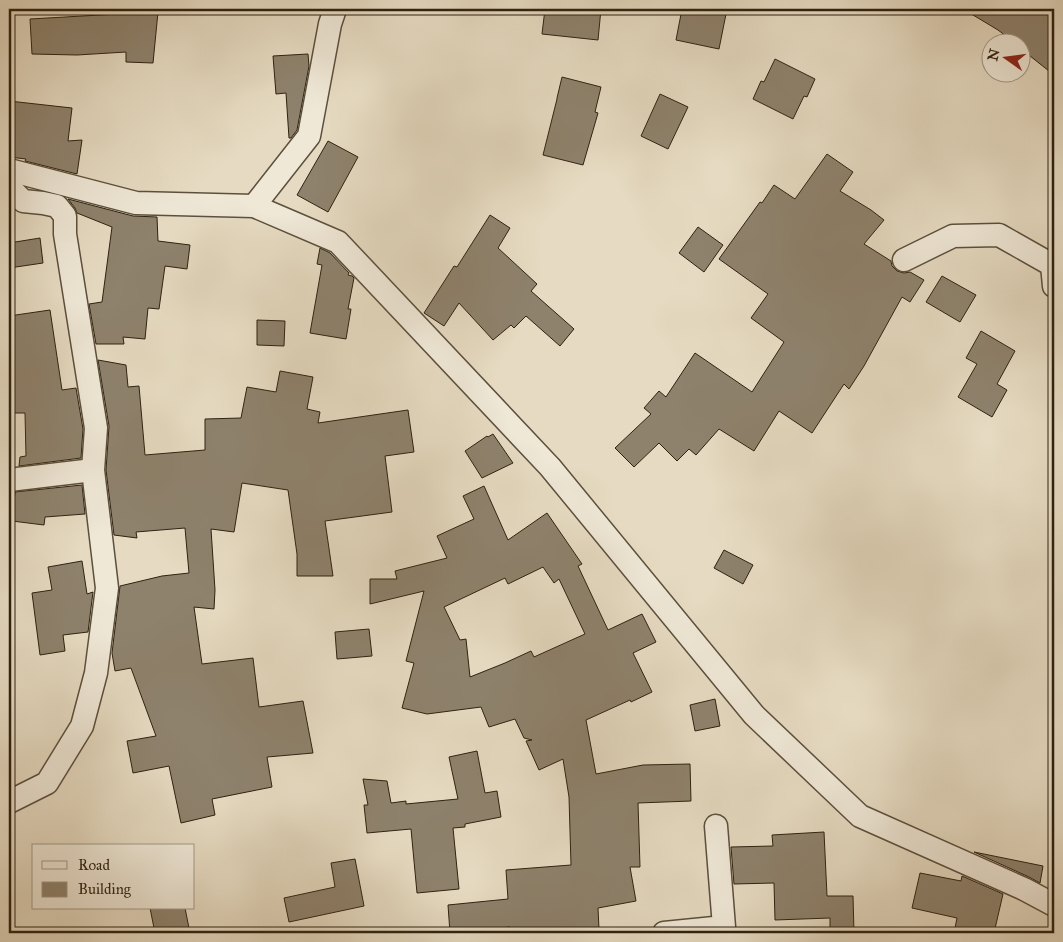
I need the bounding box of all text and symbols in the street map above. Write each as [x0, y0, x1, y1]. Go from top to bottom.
north arrow [980, 32, 1030, 82]
text: N [984, 47, 1004, 63]
legend [32, 844, 195, 910]
text: Road [78, 856, 110, 874]
text: Building [78, 880, 132, 898]

